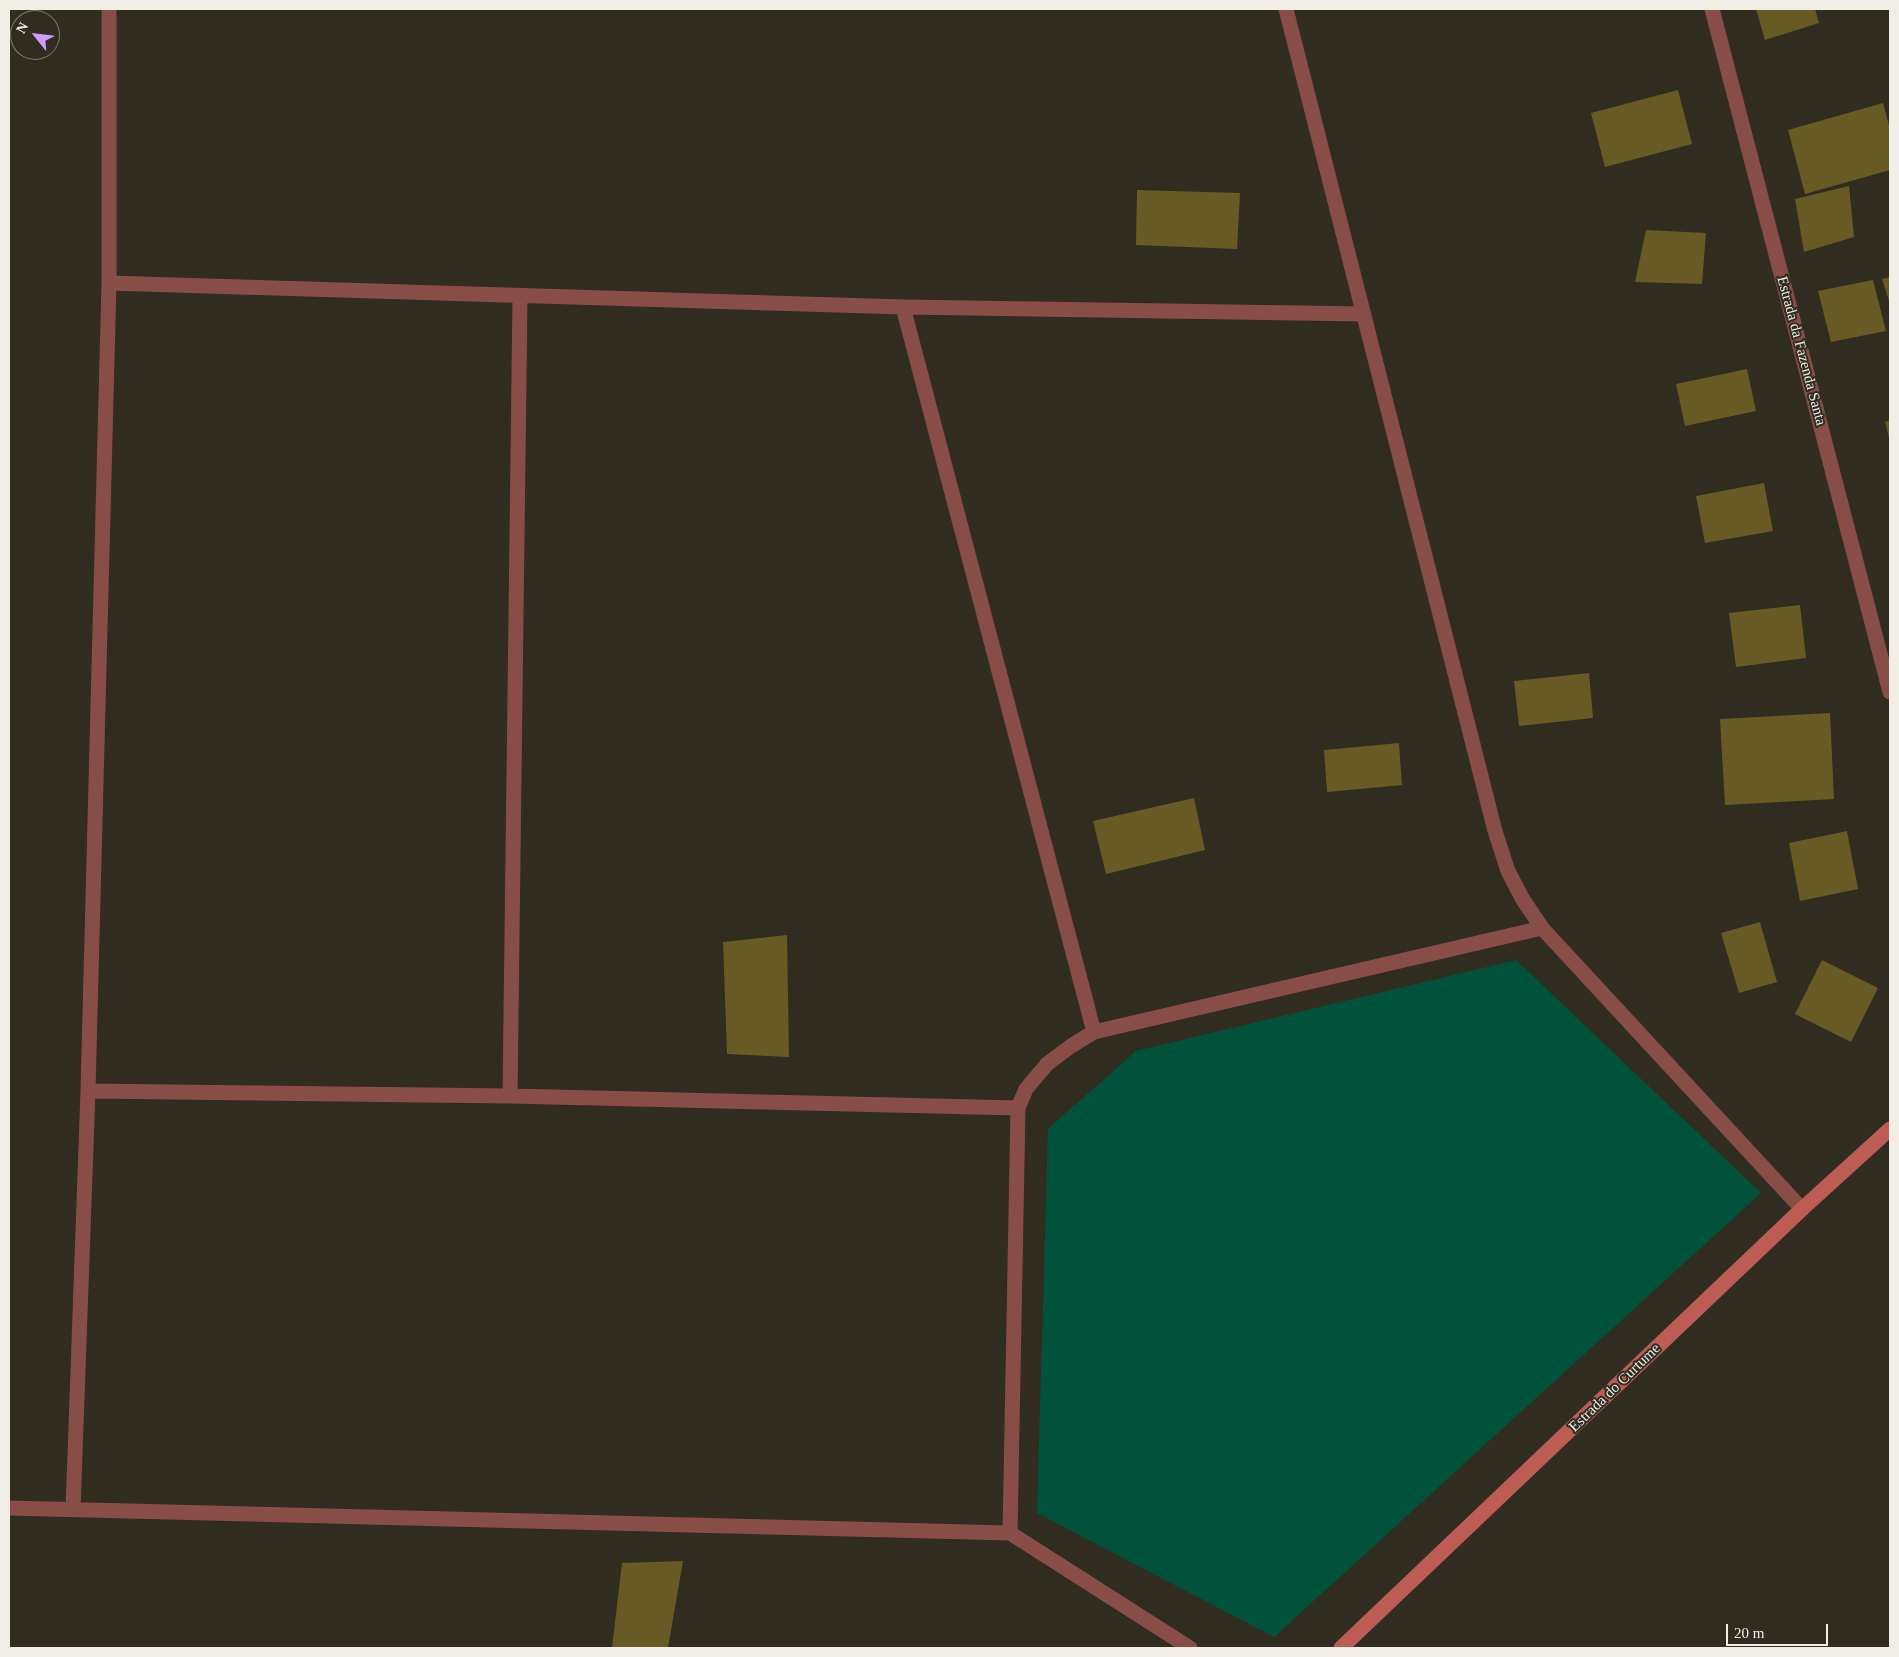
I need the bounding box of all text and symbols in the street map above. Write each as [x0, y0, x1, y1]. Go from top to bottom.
north arrow [10, 10, 60, 60]
text: N [13, 20, 31, 36]
street label: Estrada da Fazenda Santa [1772, 274, 1830, 428]
street label: Estrada do Curtume [1566, 1340, 1664, 1436]
scale bar [1729, 1614, 1832, 1646]
text: 20 m [1734, 1625, 1764, 1641]

